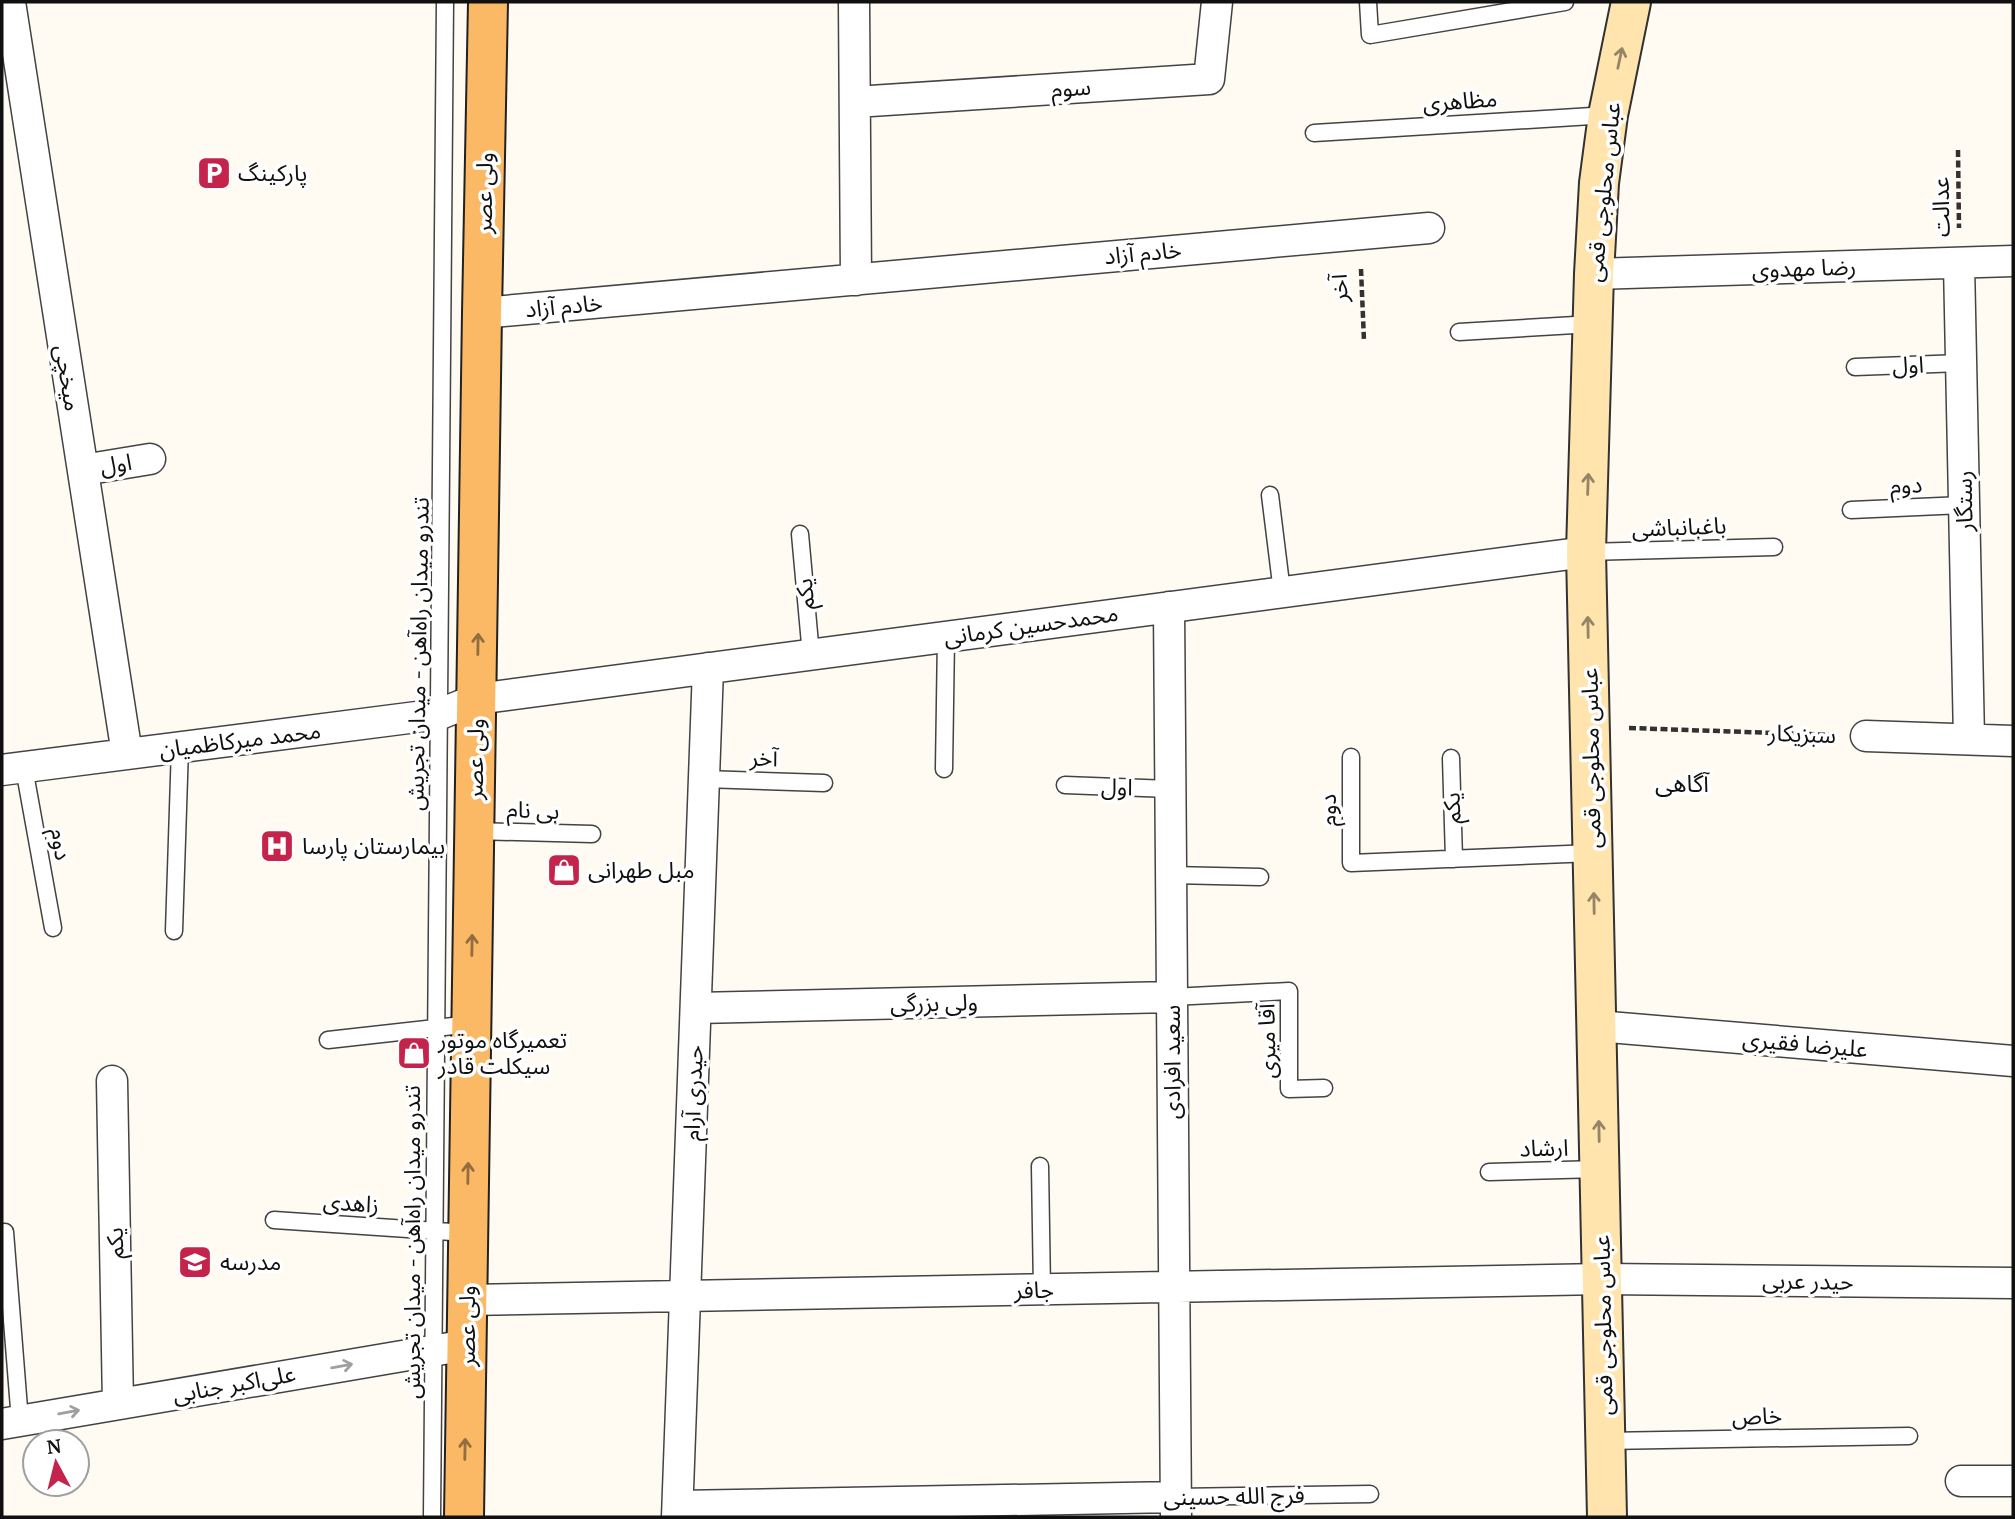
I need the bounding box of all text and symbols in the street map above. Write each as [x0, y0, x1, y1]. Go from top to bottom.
one-way arrow [1613, 47, 1627, 70]
street label: سوم [1050, 71, 1092, 107]
street label: مظاهری [1422, 82, 1498, 119]
street label: عباس محلوجی قمی [1578, 101, 1627, 283]
street label: ولی عصر [467, 152, 500, 235]
parking icon: پارکینگ [195, 154, 233, 192]
place label: پارکینگ [238, 157, 307, 188]
street label: عدالت [1924, 177, 1957, 237]
street label: خادم آزاد [1103, 234, 1183, 274]
street label: رضا مهدوی [1751, 250, 1857, 285]
street label: آخر [1322, 272, 1355, 304]
street label: خادم آزاد [524, 287, 604, 327]
street label: میخچی [48, 342, 89, 413]
street label: اول [1892, 348, 1924, 381]
street label: اول [98, 446, 134, 481]
street label: دوم [1889, 468, 1923, 504]
street label: رستگار [1947, 470, 1980, 533]
one-way arrow [1581, 473, 1595, 496]
street label: تندرو میدان راه‌آهن - میدان تجریش [399, 497, 436, 811]
street label: باغبانباشی [1631, 509, 1727, 544]
street label: یکم [788, 577, 823, 611]
street label: محمدحسین کرمانی [942, 597, 1120, 652]
one-way arrow [1581, 615, 1594, 638]
one-way arrow [471, 633, 484, 656]
street label: عباس محلوجی قمی [1573, 667, 1608, 849]
street label: محمد میرکاظمیان [157, 714, 323, 765]
street label: سبزیکار [1766, 717, 1837, 750]
street label: ولی عصر [458, 718, 491, 801]
street label: آخر [748, 741, 780, 774]
district label: آگاهی [1655, 767, 1710, 799]
street label: اول [1101, 770, 1133, 803]
street label: یکم [1435, 792, 1470, 824]
street label: بی نام [506, 793, 560, 829]
street label: دوم [1312, 794, 1346, 826]
street label: دوم [40, 825, 80, 863]
hospital icon: بیمارستان پارسا [258, 827, 296, 865]
place label: بیمارستان پارسا [302, 830, 445, 861]
shop icon: مبل طهرانی [545, 851, 583, 889]
place label: مبل طهرانی [588, 854, 695, 885]
one-way arrow [1587, 892, 1601, 915]
one-way arrow [465, 934, 479, 957]
street label: ولی بزرگی [890, 986, 978, 1019]
street label: آقا میری [1250, 1002, 1283, 1079]
street label: سعید افرادی [1156, 1005, 1187, 1119]
street label: علیرضا فقیری [1741, 1023, 1869, 1064]
place label: تعمیرگاه موتور سیکلت قادر [437, 1024, 567, 1081]
shop icon: تعمیرگاه موتور سیکلت قادر [395, 1034, 433, 1072]
street label: حیدری آرام [675, 1045, 713, 1141]
street label: تندرو میدان راه‌آهن - میدان تجریش [396, 1085, 427, 1399]
one-way arrow [1592, 1119, 1606, 1142]
street label: ارشاد [1519, 1132, 1569, 1163]
one-way arrow [462, 1161, 475, 1184]
street label: زاهدی [322, 1185, 380, 1220]
street label: یکم [99, 1227, 132, 1259]
street label: عباس محلوجی قمی [1585, 1234, 1620, 1416]
school or university icon: مدرسه [176, 1243, 214, 1281]
place label: مدرسه [220, 1246, 281, 1277]
street label: حیدر عربی [1762, 1264, 1854, 1297]
street label: جافر [1013, 1274, 1054, 1305]
street label: ولی عصر [451, 1285, 482, 1368]
street label: علی‌اکبر جنابی [170, 1357, 298, 1410]
one-way arrow [330, 1359, 352, 1372]
street label: خاص [1732, 1400, 1782, 1431]
one-way arrow [57, 1405, 80, 1419]
north arrow [21, 1428, 91, 1498]
text: N [45, 1432, 63, 1459]
one-way arrow [458, 1438, 472, 1461]
street label: فرج الله حسینی [1163, 1479, 1305, 1514]

